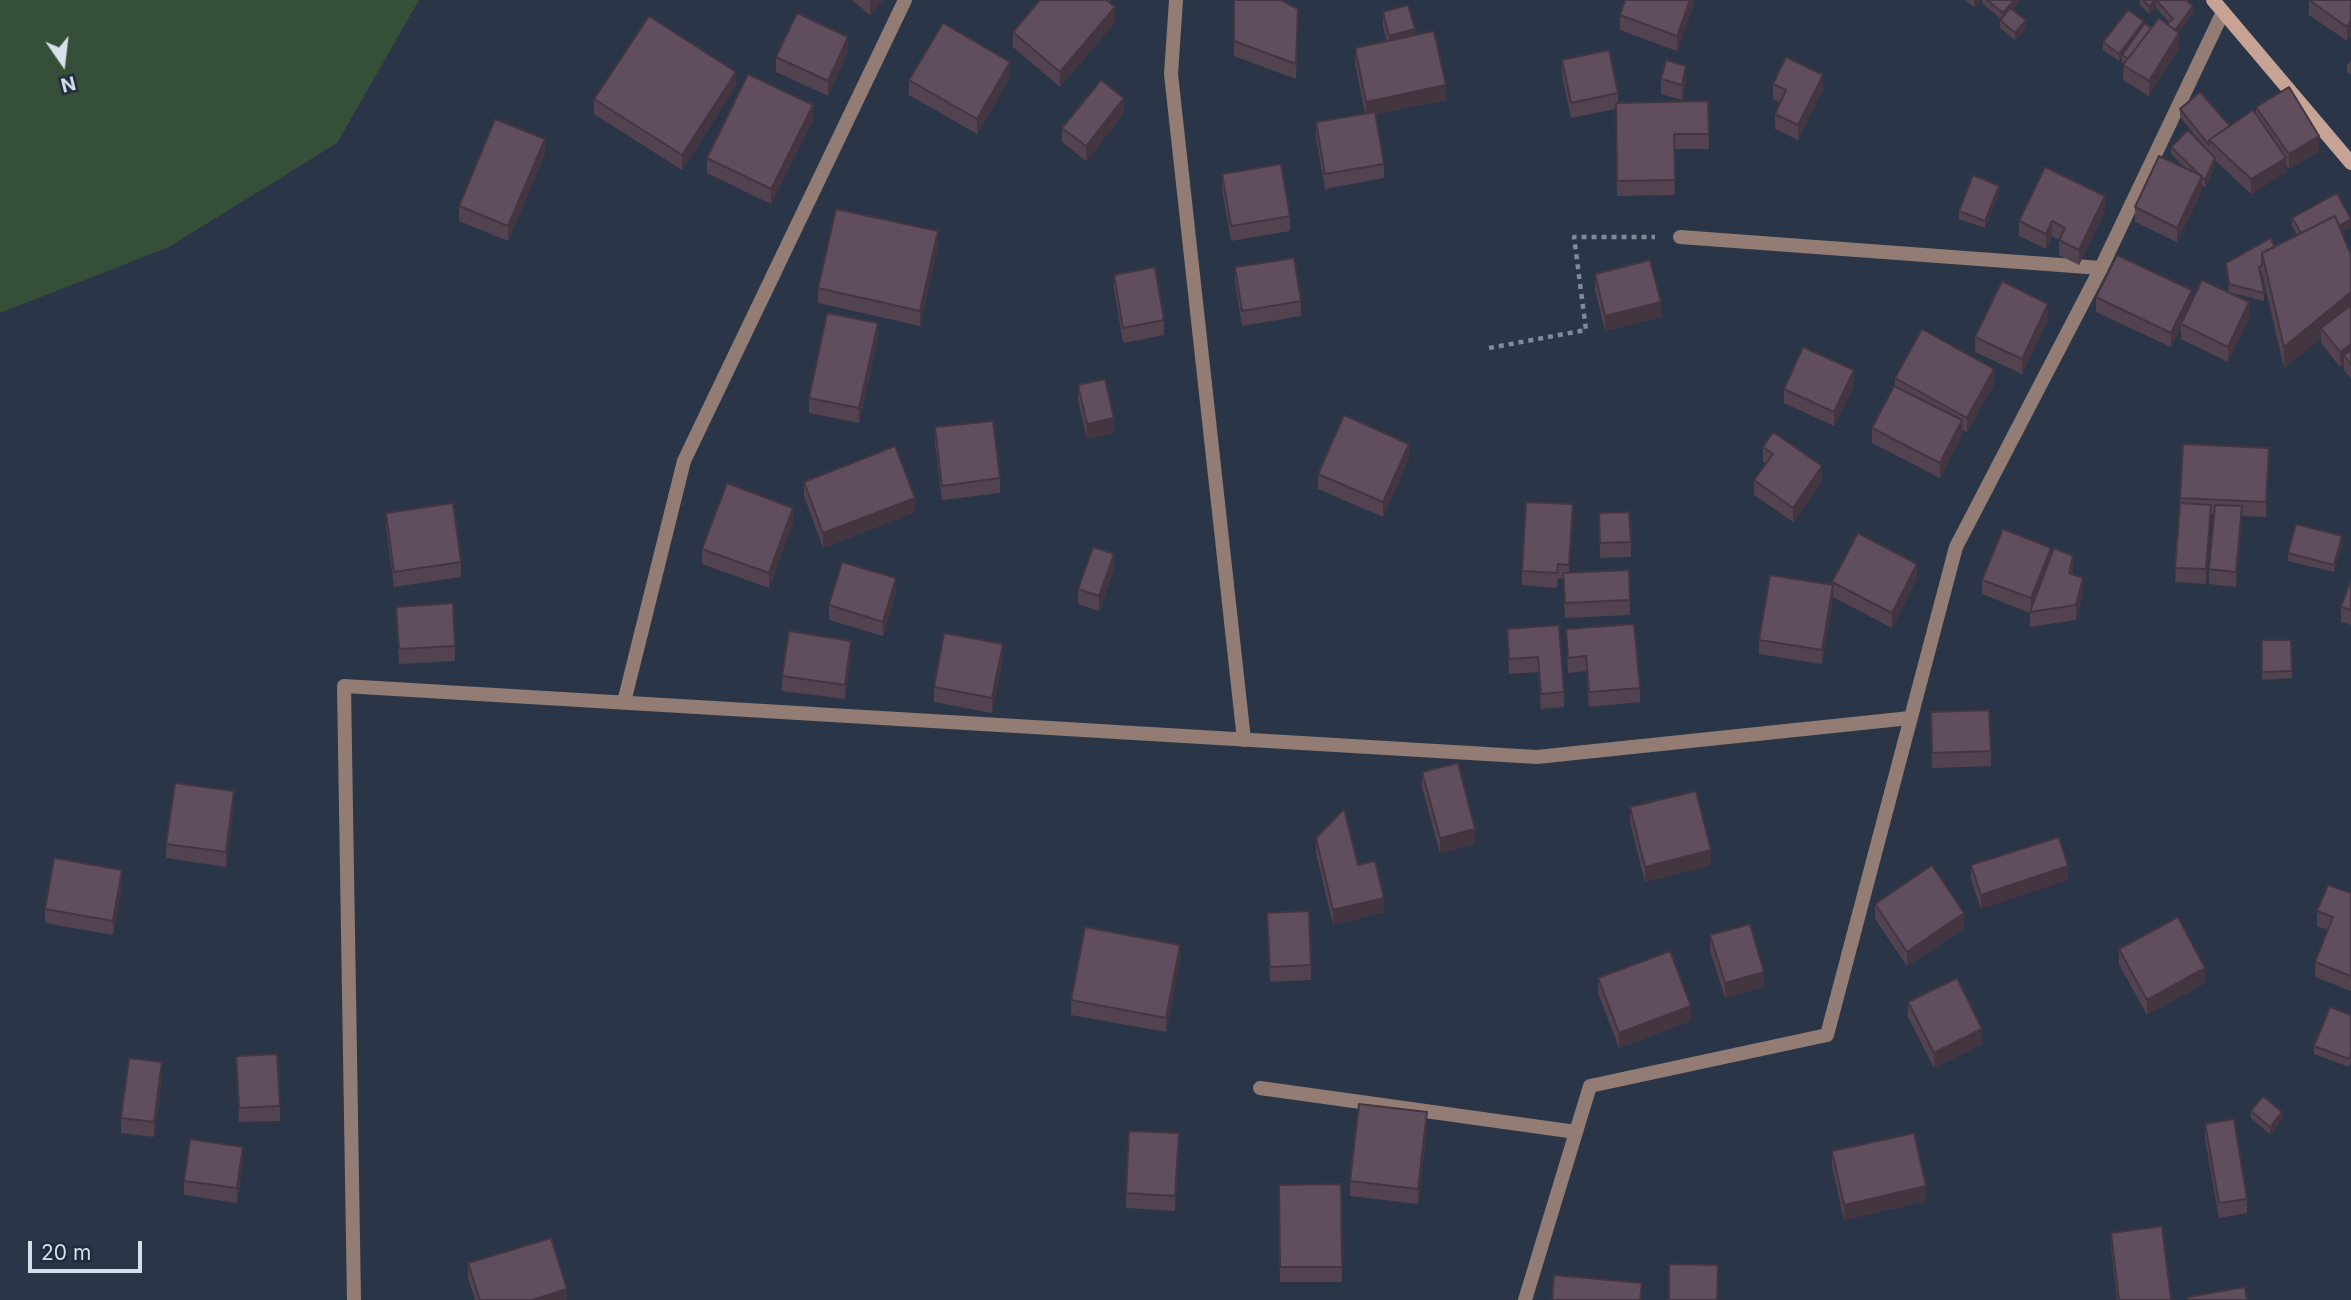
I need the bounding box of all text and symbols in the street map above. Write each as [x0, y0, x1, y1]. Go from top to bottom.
north arrow [28, 28, 98, 98]
text: N [58, 71, 78, 97]
scale bar [32, 1226, 145, 1270]
text: 20 m [41, 1240, 91, 1265]

